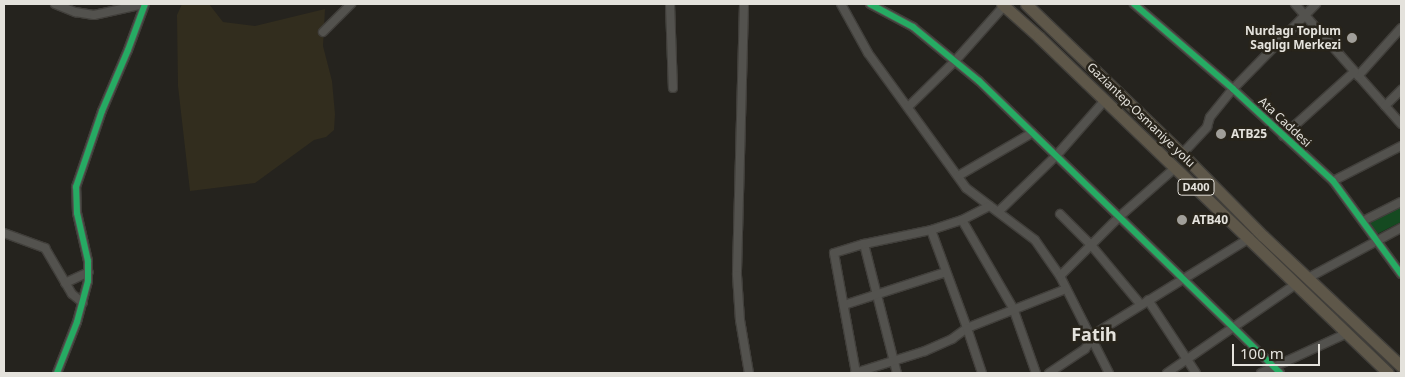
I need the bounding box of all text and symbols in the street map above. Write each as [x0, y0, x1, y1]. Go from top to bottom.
place label: Nurdagı Toplum Saglıgı Merkezi [1245, 24, 1341, 52]
marker: Nurdagı Toplum Saglıgı Merkezi [1345, 31, 1359, 45]
street label: Gaziantep-Osmaniye yolu [1084, 60, 1198, 170]
street label: Ata Caddesi [1256, 94, 1314, 150]
place label: ATB25 [1231, 127, 1267, 141]
marker: ATB25 [1215, 128, 1227, 140]
road number: D400 [1177, 178, 1215, 196]
place label: ATB40 [1192, 213, 1228, 227]
marker: ATB40 [1176, 214, 1188, 226]
district label: Fatih [1071, 323, 1117, 345]
scale bar [1235, 334, 1322, 366]
text: 100 m [1240, 343, 1284, 363]

